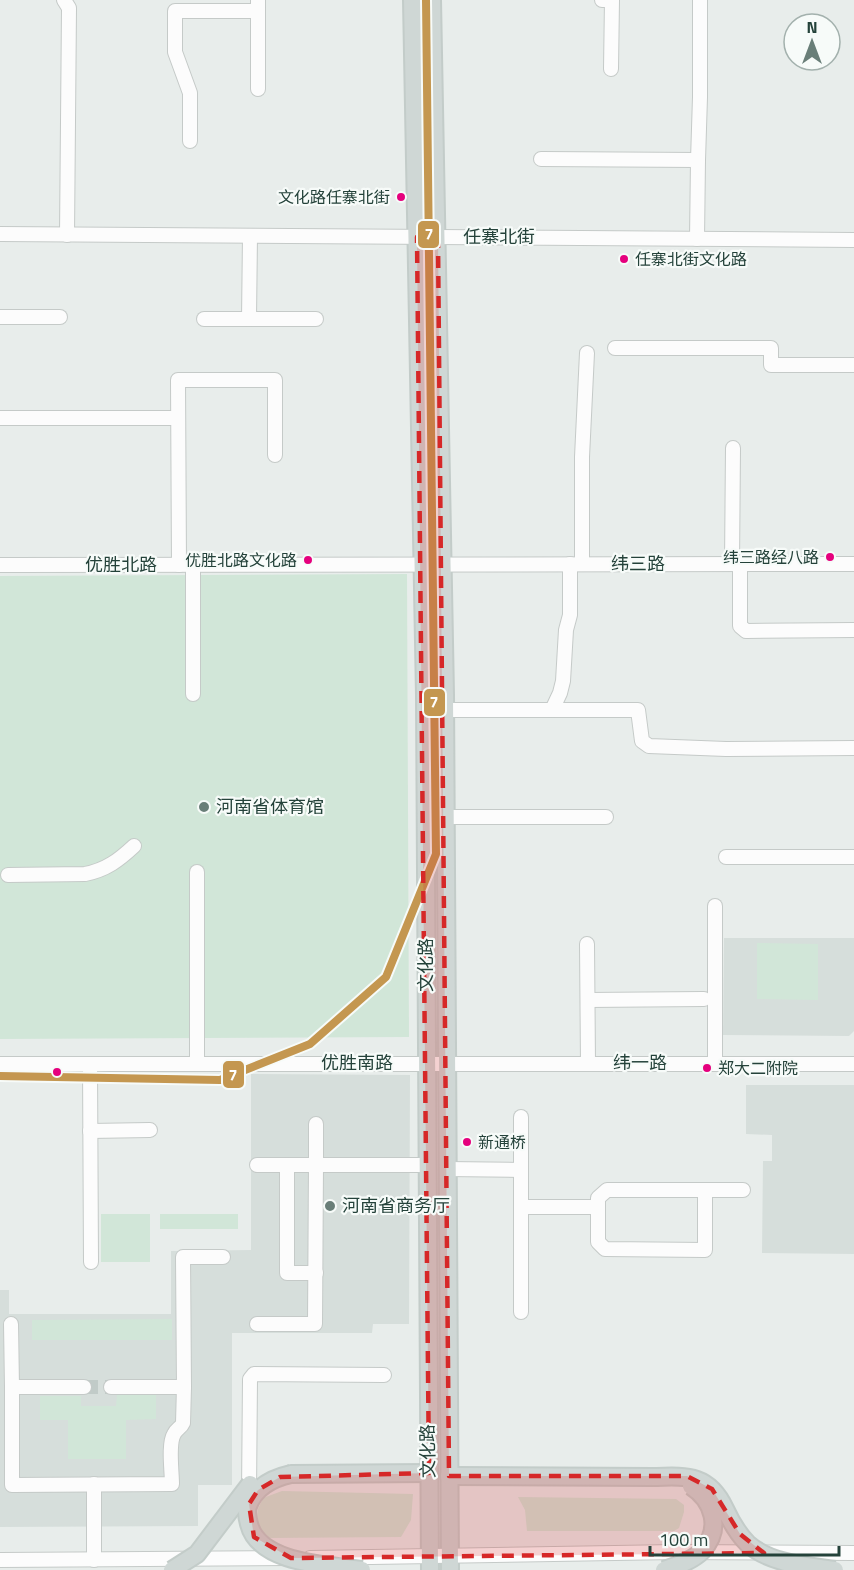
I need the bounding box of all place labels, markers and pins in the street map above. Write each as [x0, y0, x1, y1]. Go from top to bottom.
place label: 文化路任寨北街 [278, 185, 390, 209]
marker: 文化路任寨北街 [395, 191, 407, 203]
place label: 任寨北街文化路 [635, 247, 747, 271]
marker: 任寨北街文化路 [618, 253, 630, 265]
place label: 纬三路经八路 [723, 545, 819, 569]
place label: 优胜北路文化路 [185, 548, 297, 572]
marker: 纬三路经八路 [824, 551, 836, 563]
marker: 优胜北路文化路 [302, 554, 314, 566]
place label: 河南省体育馆 [216, 793, 324, 820]
marker: 河南省体育馆 [197, 800, 211, 814]
place label: 郑大二附院 [718, 1056, 798, 1080]
marker: 郑大二附院 [701, 1062, 713, 1074]
unlabelled marker [51, 1066, 63, 1078]
place label: 新通桥 [478, 1130, 526, 1154]
marker: 新通桥 [461, 1136, 473, 1148]
place label: 河南省商务厅 [342, 1192, 450, 1219]
marker: 河南省商务厅 [323, 1199, 337, 1213]

